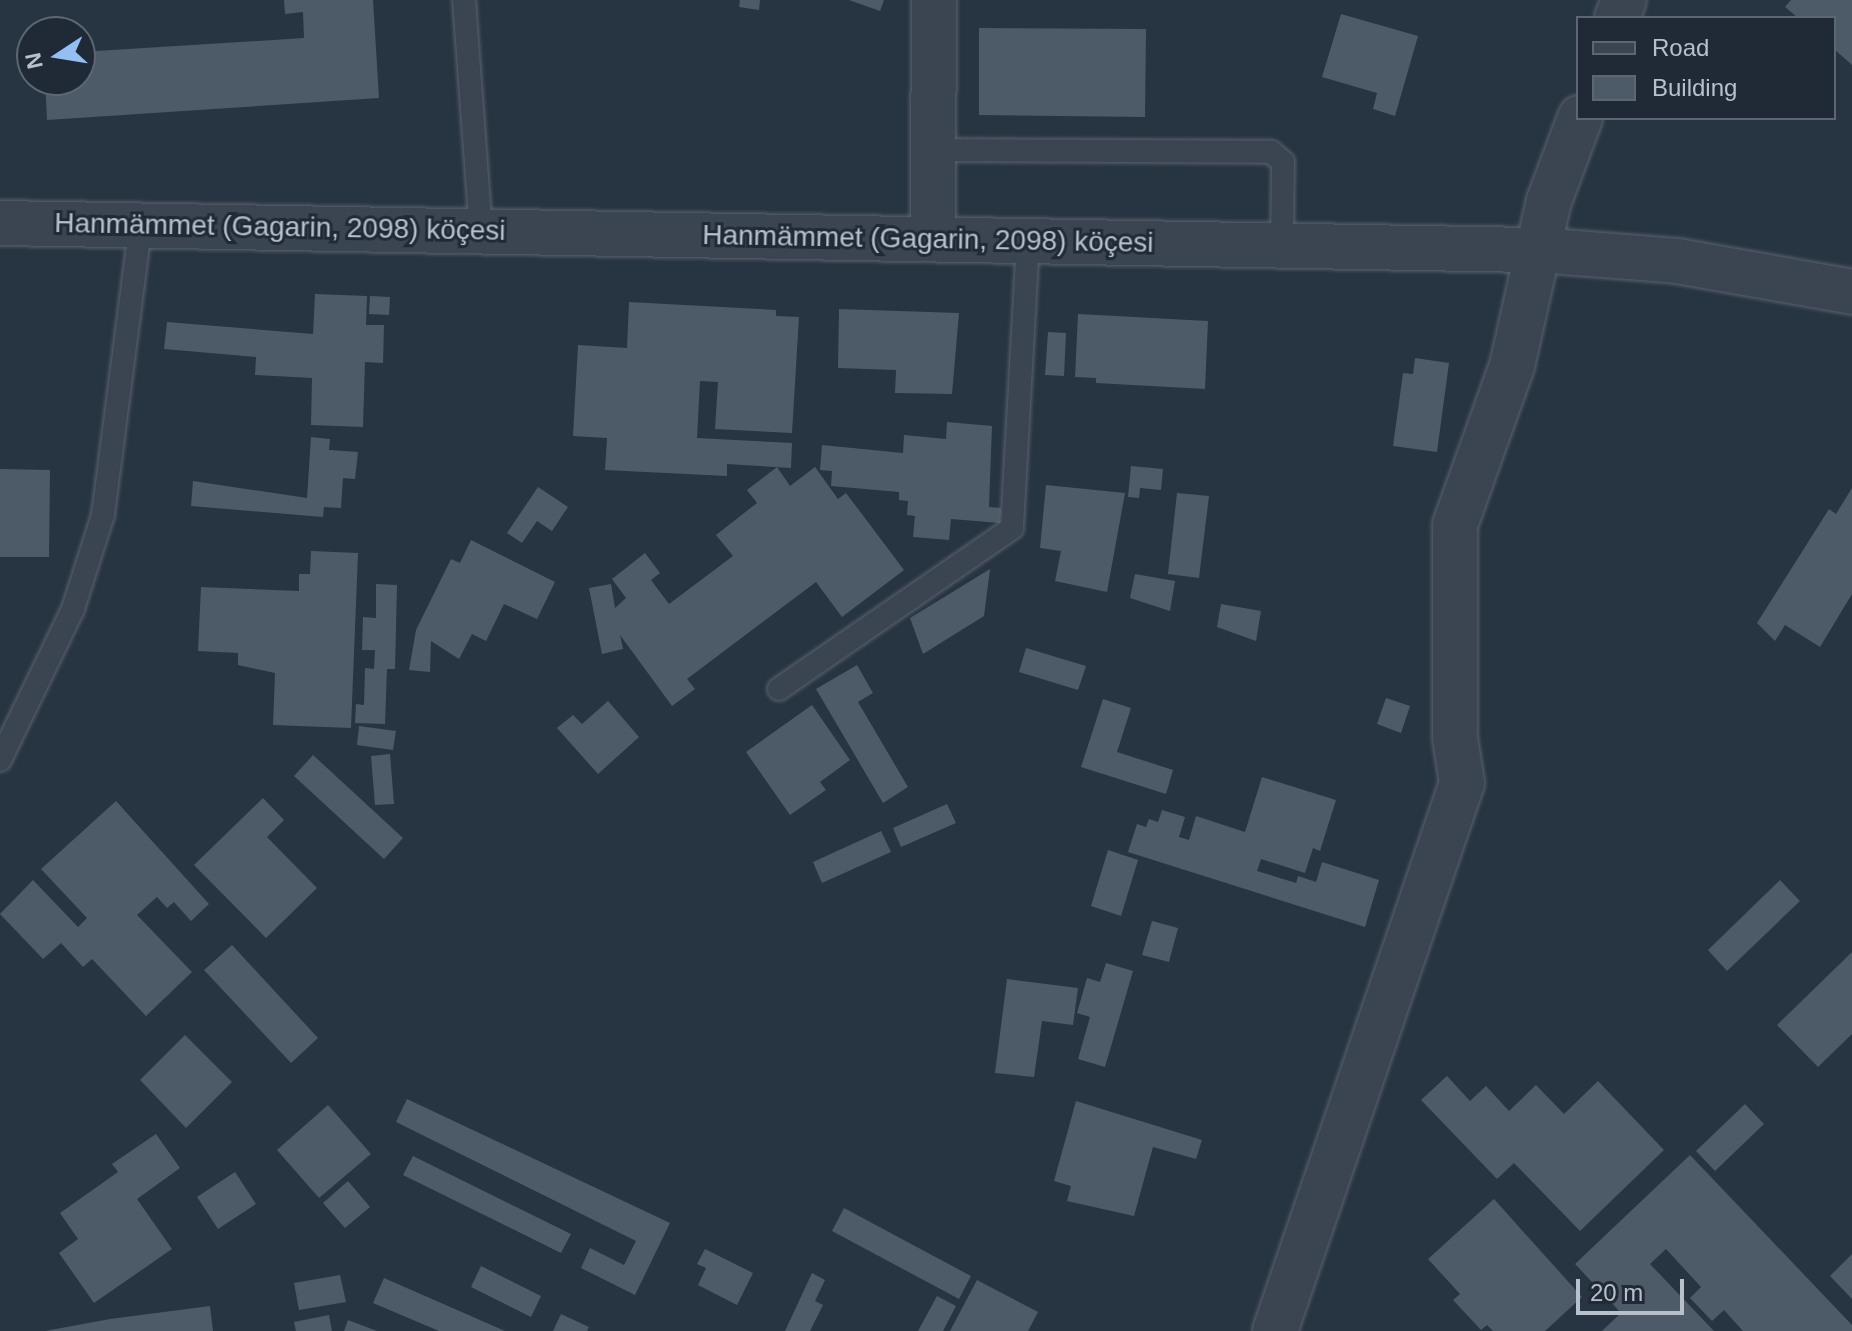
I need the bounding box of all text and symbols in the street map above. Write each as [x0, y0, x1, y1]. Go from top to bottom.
north arrow [16, 16, 96, 96]
legend [1576, 16, 1836, 120]
text: Road [1652, 34, 1709, 61]
text: N [20, 50, 48, 71]
text: Building [1652, 74, 1737, 101]
street label: Hanmämmet (Gagarin, 2098) köçesi [54, 206, 506, 248]
street label: Hanmämmet (Gagarin, 2098) köçesi [702, 218, 1154, 260]
scale bar [1580, 1263, 1688, 1313]
text: 20 m [1590, 1279, 1643, 1306]

